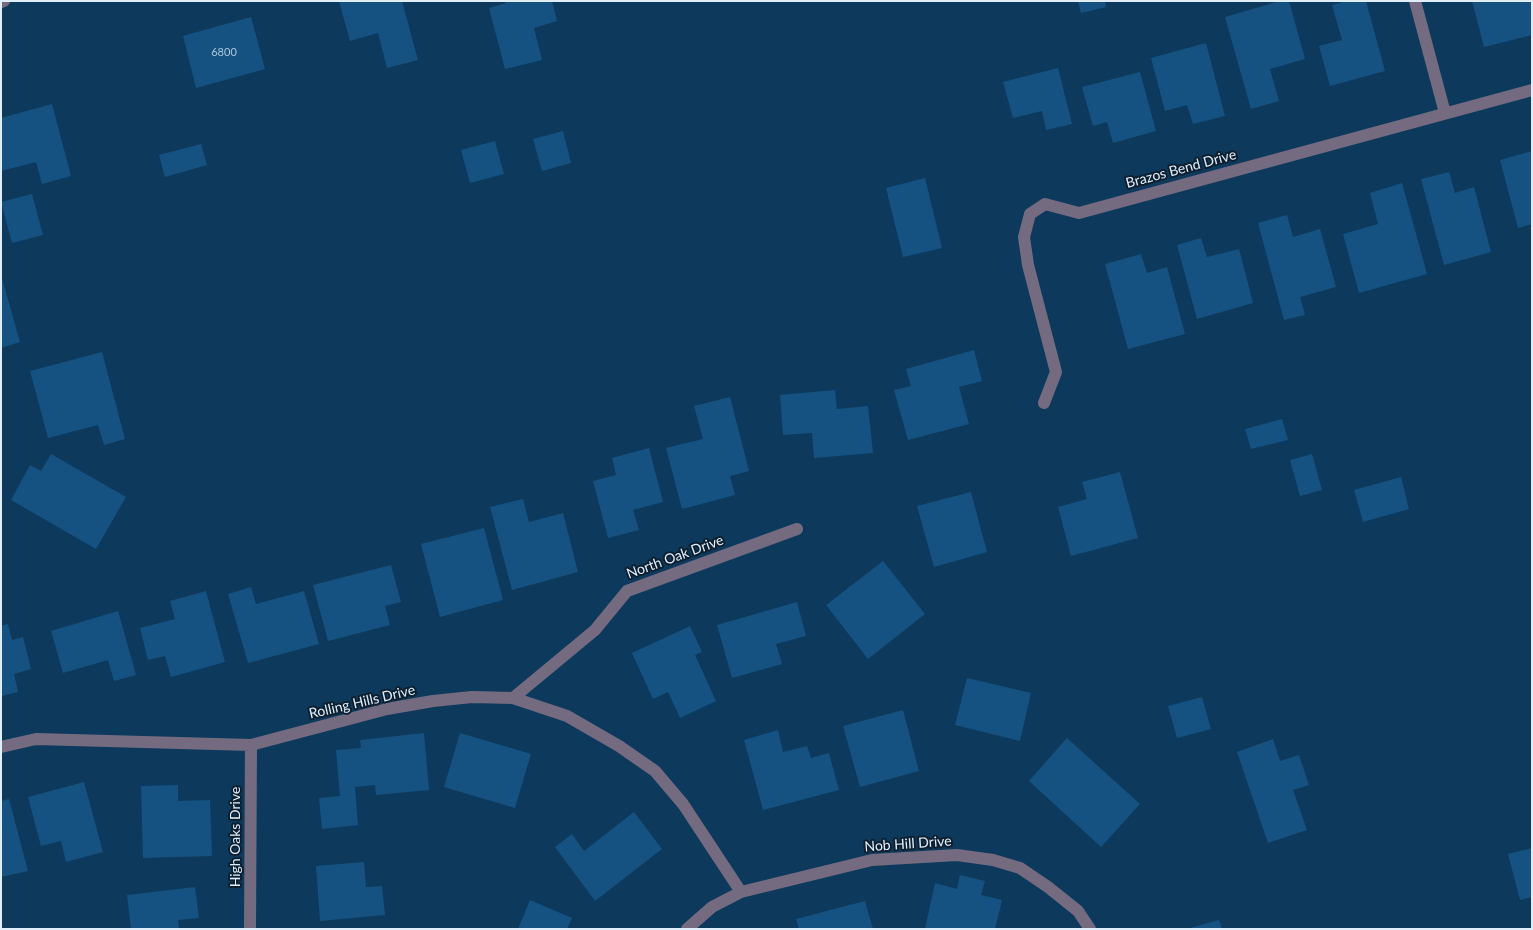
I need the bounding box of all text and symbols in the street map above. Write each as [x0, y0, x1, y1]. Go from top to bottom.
house number: 6800 [211, 45, 237, 59]
street label: Brazos Bend Drive [1124, 146, 1238, 192]
street label: North Oak Drive [624, 532, 726, 582]
street label: Rolling Hills Drive [307, 682, 417, 722]
street label: High Oaks Drive [227, 787, 243, 887]
street label: Nob Hill Drive [864, 833, 952, 855]

